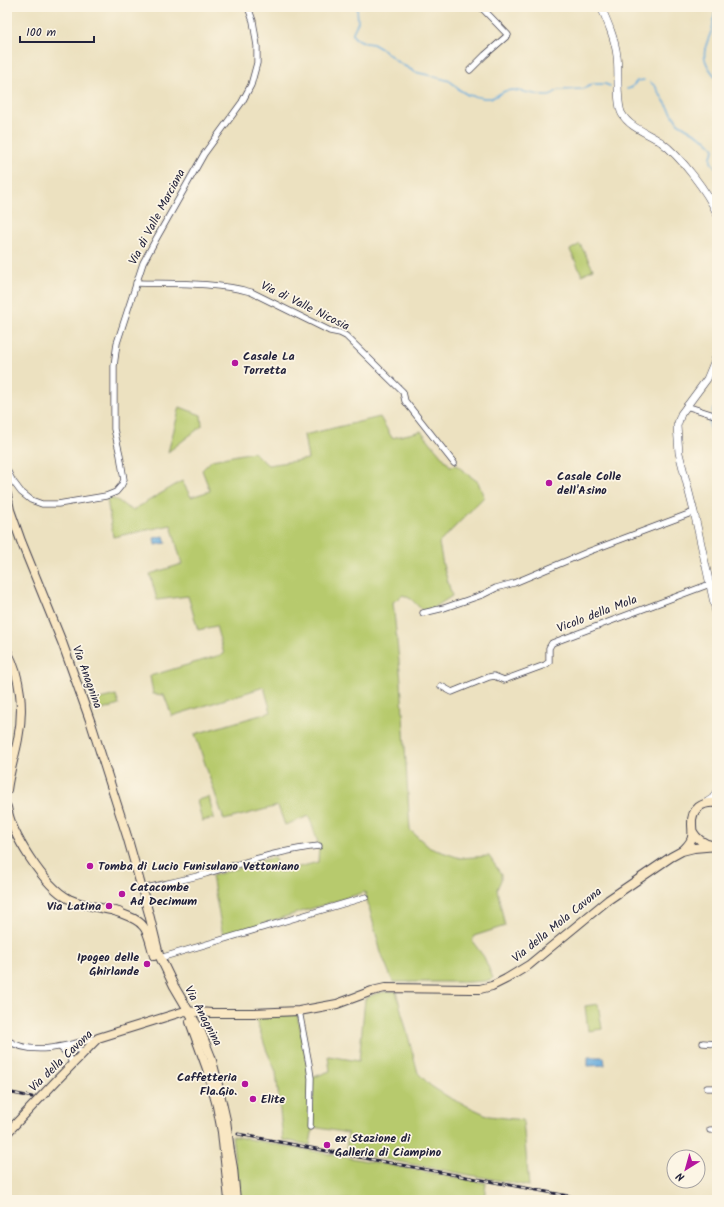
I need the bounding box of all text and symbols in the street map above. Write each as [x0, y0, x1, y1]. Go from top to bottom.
scale bar [20, 18, 94, 44]
text: 100 m [26, 23, 57, 42]
street label: Via di Valle Marciana [124, 165, 191, 268]
street label: Via di Valle Nicosia [257, 276, 353, 336]
place label: Casale La Torretta [243, 347, 295, 380]
marker: Casale La Torretta [230, 358, 240, 368]
place label: Casale Colle dell'Asino [557, 467, 621, 500]
marker: Casale Colle dell'Asino [544, 478, 554, 488]
street label: Vicolo della Mola [554, 590, 640, 638]
street label: Via Anagnina [67, 643, 107, 712]
place label: Tomba di Lucio Funisulano Vettoniano [98, 857, 300, 876]
marker: Tomba di Lucio Funisulano Vettoniano [85, 861, 95, 871]
place label: Catacombe Ad Decimum [130, 878, 197, 911]
street label: Via della Mola Cavona [508, 882, 606, 967]
marker: Catacombe Ad Decimum [117, 889, 127, 899]
place label: Via Latina [47, 897, 101, 916]
marker: Via Latina [104, 901, 114, 911]
place label: Ipogeo delle Ghirlande [77, 948, 139, 981]
marker: Ipogeo delle Ghirlande [142, 959, 152, 969]
street label: Via Anagnina [179, 982, 227, 1050]
street label: Via della Cavona [25, 1025, 98, 1097]
place label: Caffetteria Fla.Gio. [177, 1068, 237, 1101]
marker: Caffetteria Fla.Gio. [240, 1079, 250, 1089]
place label: Elite [261, 1090, 285, 1109]
marker: Elite [248, 1094, 258, 1104]
place label: ex Stazione di Galleria di Ciampino [335, 1129, 442, 1162]
marker: ex Stazione di Galleria di Ciampino [322, 1140, 332, 1150]
north arrow [666, 1149, 706, 1189]
text: N [672, 1167, 689, 1185]

